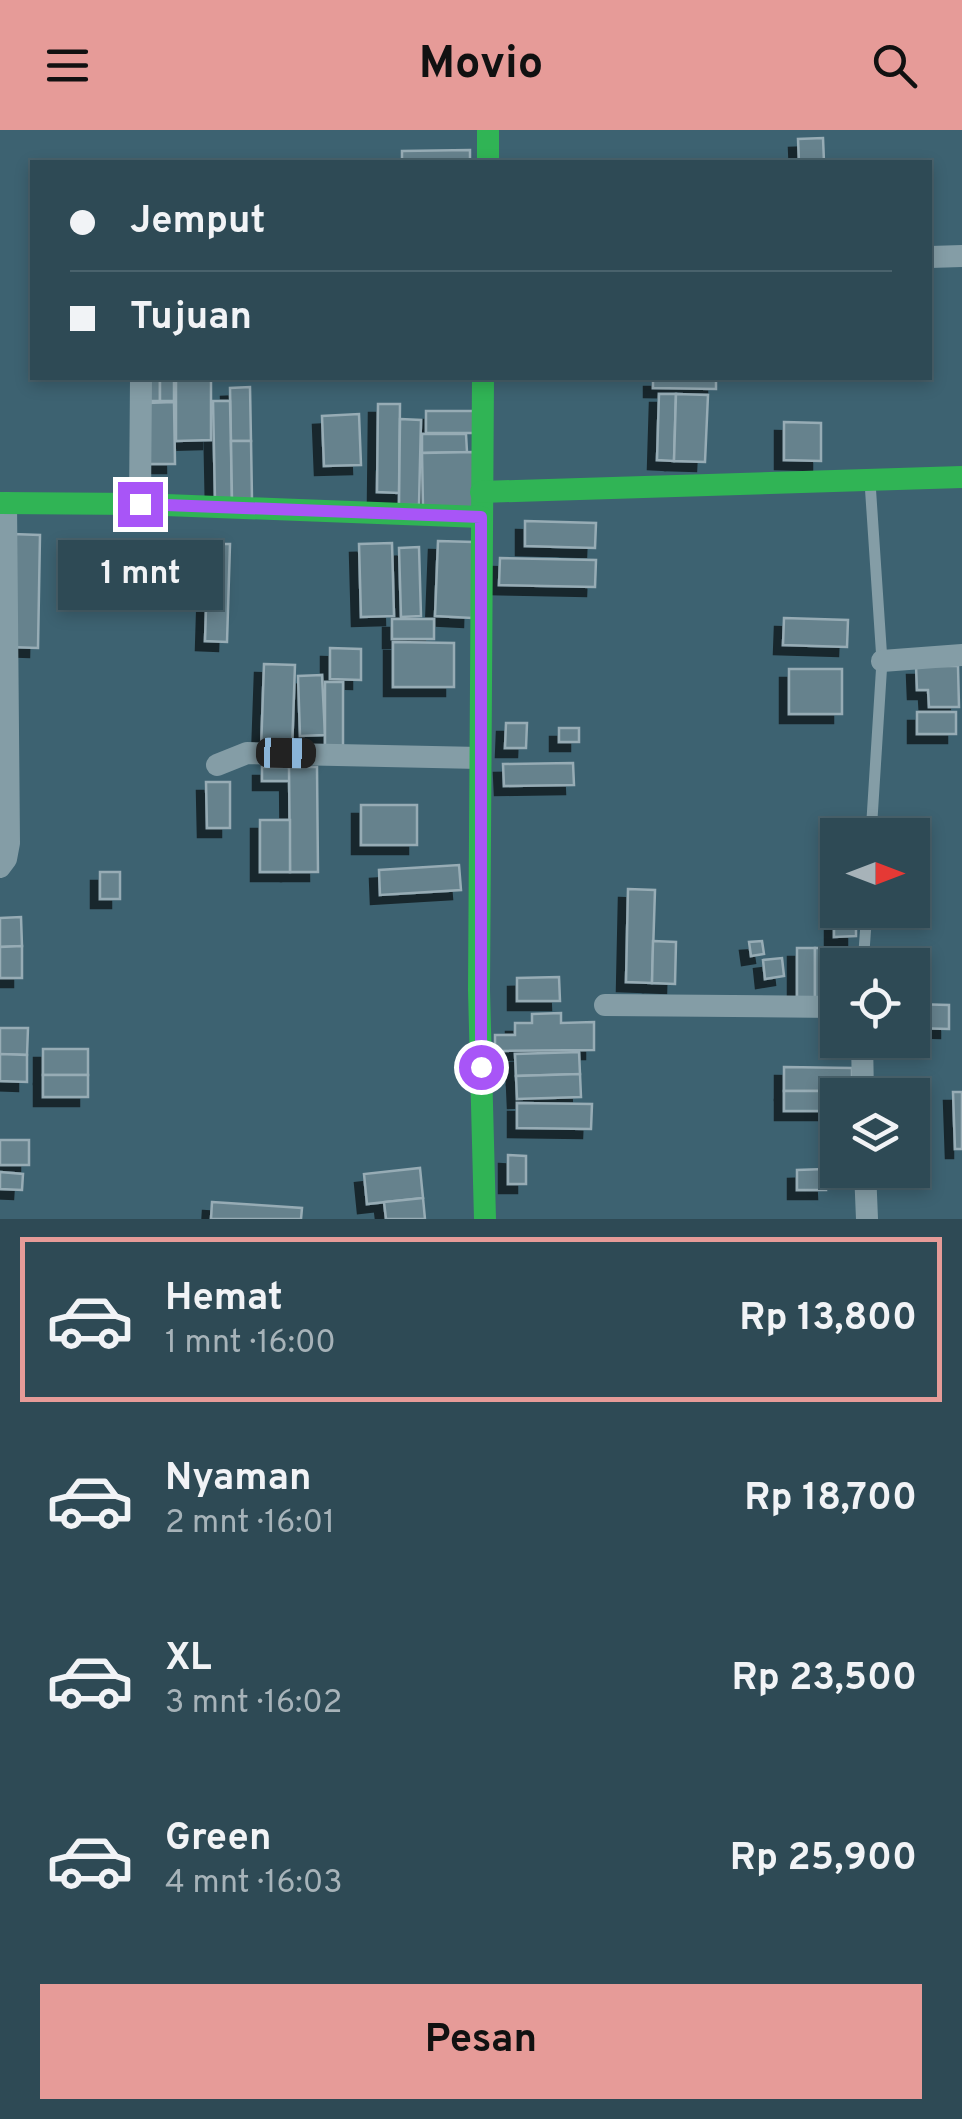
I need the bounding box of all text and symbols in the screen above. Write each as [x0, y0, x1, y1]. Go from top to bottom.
text: Movio [419, 37, 543, 94]
icon: menu [40, 38, 95, 93]
icon: search [867, 38, 922, 93]
text: Jemput [130, 198, 265, 247]
text: Tujuan [130, 294, 252, 343]
route end [118, 482, 163, 527]
callout: 1 mnt [58, 539, 222, 609]
text: 1 mnt [100, 555, 181, 595]
car [256, 737, 316, 769]
north arrow [820, 818, 930, 928]
map controls [820, 818, 930, 1188]
button: locate [820, 948, 930, 1058]
route start [459, 1045, 504, 1090]
button: layers [820, 1078, 930, 1188]
icon: car [45, 1275, 135, 1365]
text: Hemat [165, 1275, 283, 1324]
text: Rp 13,800 [739, 1295, 917, 1344]
text: 1 mnt · 16:00 [165, 1324, 336, 1364]
icon: car [45, 1455, 135, 1545]
text: Nyaman [165, 1455, 312, 1504]
text: Rp 18,700 [744, 1475, 917, 1524]
text: 2 mnt · 16:01 [165, 1504, 335, 1544]
icon: car [45, 1635, 135, 1725]
text: XL [165, 1635, 212, 1684]
text: Rp 23,500 [731, 1655, 917, 1704]
text: 3 mnt · 16:02 [165, 1684, 342, 1724]
icon: car [45, 1815, 135, 1905]
text: Green [165, 1815, 271, 1864]
text: Rp 25,900 [730, 1835, 917, 1884]
text: 4 mnt · 16:03 [165, 1864, 343, 1904]
button: Pesan [40, 1984, 922, 2099]

